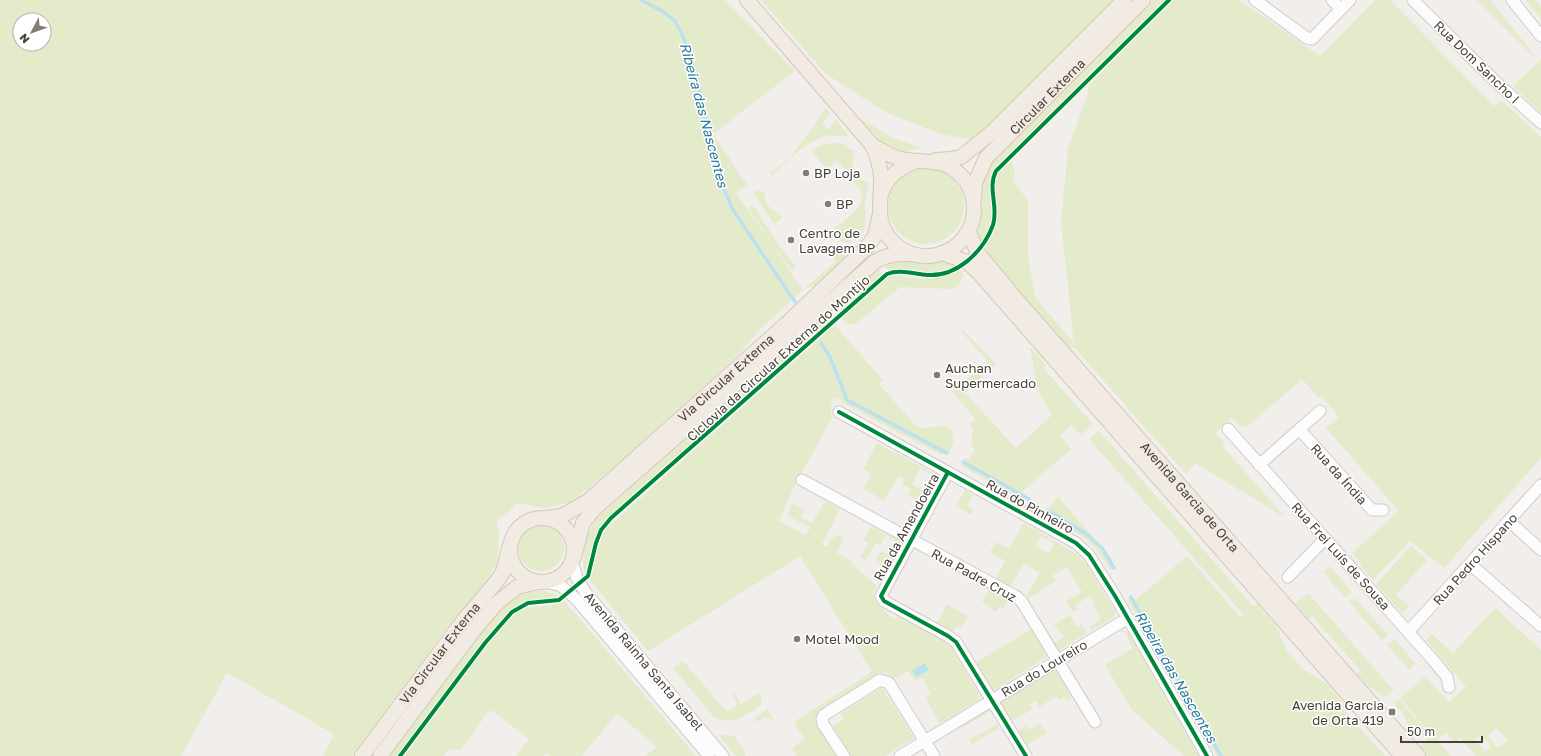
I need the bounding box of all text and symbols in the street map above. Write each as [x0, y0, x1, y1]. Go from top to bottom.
north arrow [12, 12, 52, 52]
street label: Rua Dom Sancho I [1431, 17, 1523, 107]
text: N [16, 31, 32, 46]
water label: Ribeira das Nascentes [677, 41, 732, 190]
street label: Circular Externa [1006, 55, 1088, 138]
place label: BP Loja [814, 165, 860, 181]
marker: BP Loja [801, 168, 811, 178]
place label: BP [836, 196, 853, 212]
marker: BP [823, 199, 833, 209]
place label: Centro de Lavagem BP [799, 225, 875, 256]
marker: Centro de Lavagem BP [786, 235, 796, 245]
street label: Ciclovia da Circular Externa do Montijo [683, 271, 873, 444]
street label: Via Circular Externa [674, 331, 777, 425]
place label: Auchan Supermercado [945, 360, 1036, 391]
marker: Auchan Supermercado [932, 370, 942, 380]
street label: Avenida Garcia de Orta [1137, 438, 1243, 555]
street label: Rua da Índia [1307, 440, 1371, 508]
street label: Rua da Amendoeira [870, 470, 942, 584]
street label: Rua do Pinheiro [983, 475, 1077, 537]
street label: Rua Frei Luís de Sousa [1288, 499, 1394, 613]
street label: Rua Pedro Hispano [1429, 510, 1521, 608]
street label: Rua Padre Cruz [929, 545, 1020, 605]
street label: Avenida Rainha Santa Isabel [581, 588, 707, 734]
street label: Via Circular Externa [396, 599, 483, 707]
water label: Ribeira das Nascentes [1132, 608, 1221, 746]
place label: Motel Mood [805, 631, 879, 647]
marker: Motel Mood [792, 634, 802, 644]
street label: Rua do Loureiro [998, 636, 1090, 700]
place label: Avenida Garcia de Orta 419 [1292, 697, 1384, 728]
marker: Avenida Garcia de Orta 419 [1387, 707, 1397, 717]
scale bar [1401, 718, 1482, 744]
text: 50 m [1407, 724, 1435, 739]

